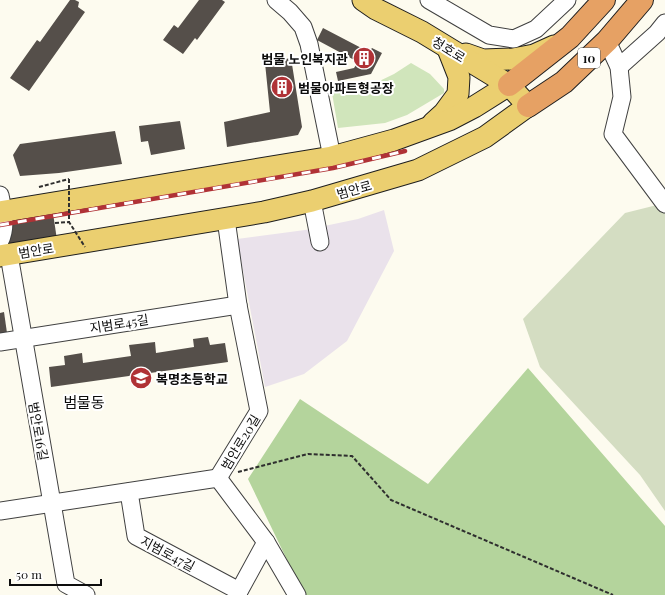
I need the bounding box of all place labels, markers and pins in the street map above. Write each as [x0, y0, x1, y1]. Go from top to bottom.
building icon: 범물 노인복지관 [351, 45, 377, 71]
place label: 범물 노인복지관 [261, 50, 348, 67]
building icon: 범물아파트형공장 [269, 74, 295, 100]
place label: 범물아파트형공장 [298, 79, 394, 96]
school or university icon: 복명초등학교 [128, 365, 154, 391]
place label: 복명초등학교 [156, 370, 228, 387]

